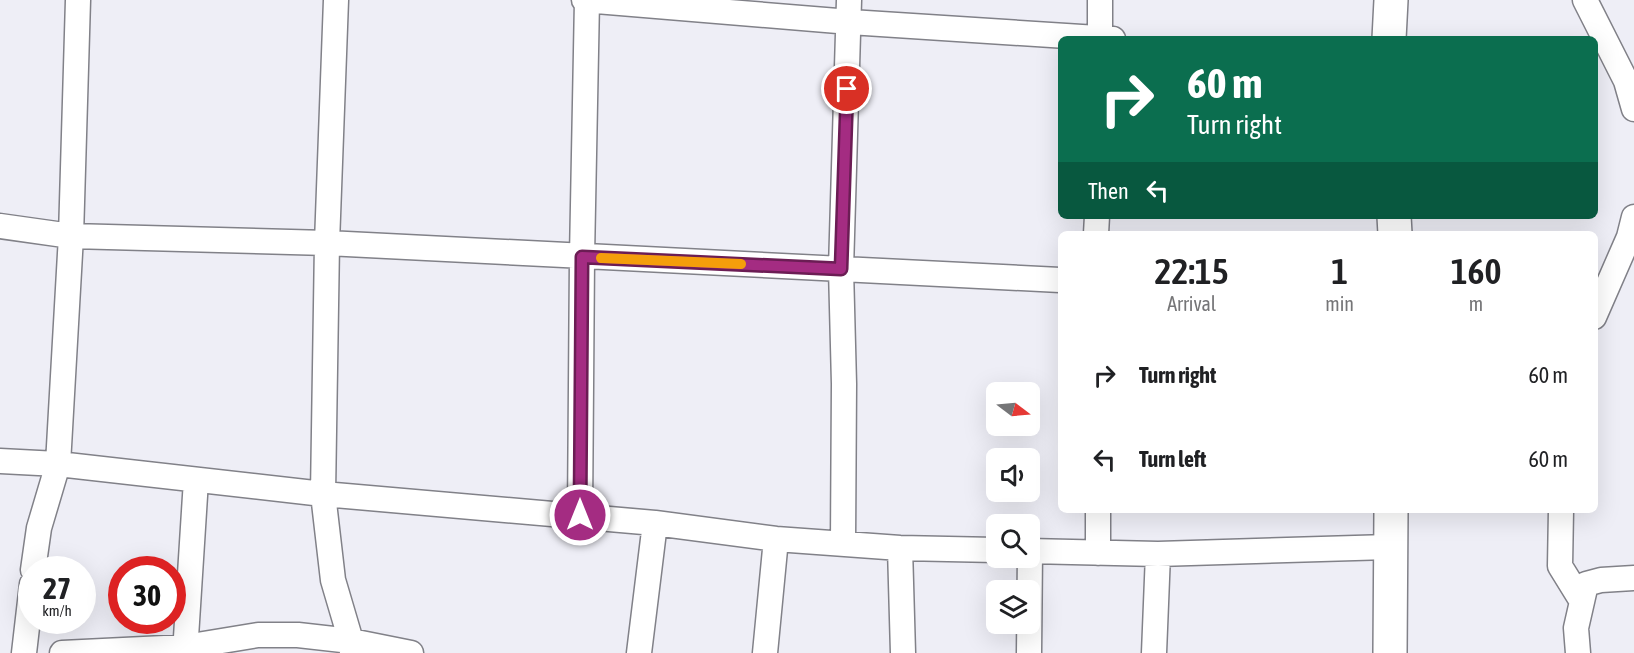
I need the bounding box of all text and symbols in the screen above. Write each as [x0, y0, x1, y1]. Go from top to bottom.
text: 60 m [1187, 59, 1262, 107]
icon: right [1088, 60, 1166, 138]
pin [821, 63, 872, 114]
icon: arrive [830, 72, 863, 105]
text: Turn right [1187, 109, 1282, 140]
icon: left [1141, 174, 1174, 207]
text: Then [1088, 178, 1129, 204]
text: 22:15 [1155, 250, 1229, 292]
text: 1 [1331, 250, 1348, 292]
text: 160 [1451, 250, 1501, 292]
text: Arrival [1167, 292, 1216, 315]
text: min [1325, 292, 1354, 315]
text: m [1469, 292, 1483, 315]
icon: right [1088, 359, 1121, 392]
text: Turn right [1139, 362, 1216, 388]
text: 60 m [1528, 362, 1568, 388]
north arrow [986, 382, 1040, 436]
map controls [986, 382, 1040, 634]
icon: left [1088, 443, 1121, 476]
text: Turn left [1139, 446, 1206, 472]
text: 60 m [1528, 446, 1568, 472]
button: sound [986, 448, 1040, 502]
position arrow [548, 483, 612, 547]
button: search [986, 514, 1040, 568]
speed limit sign: 30 [108, 556, 186, 634]
text: 27 [43, 571, 71, 605]
button: layers [986, 580, 1040, 634]
text: km/h [42, 602, 72, 619]

